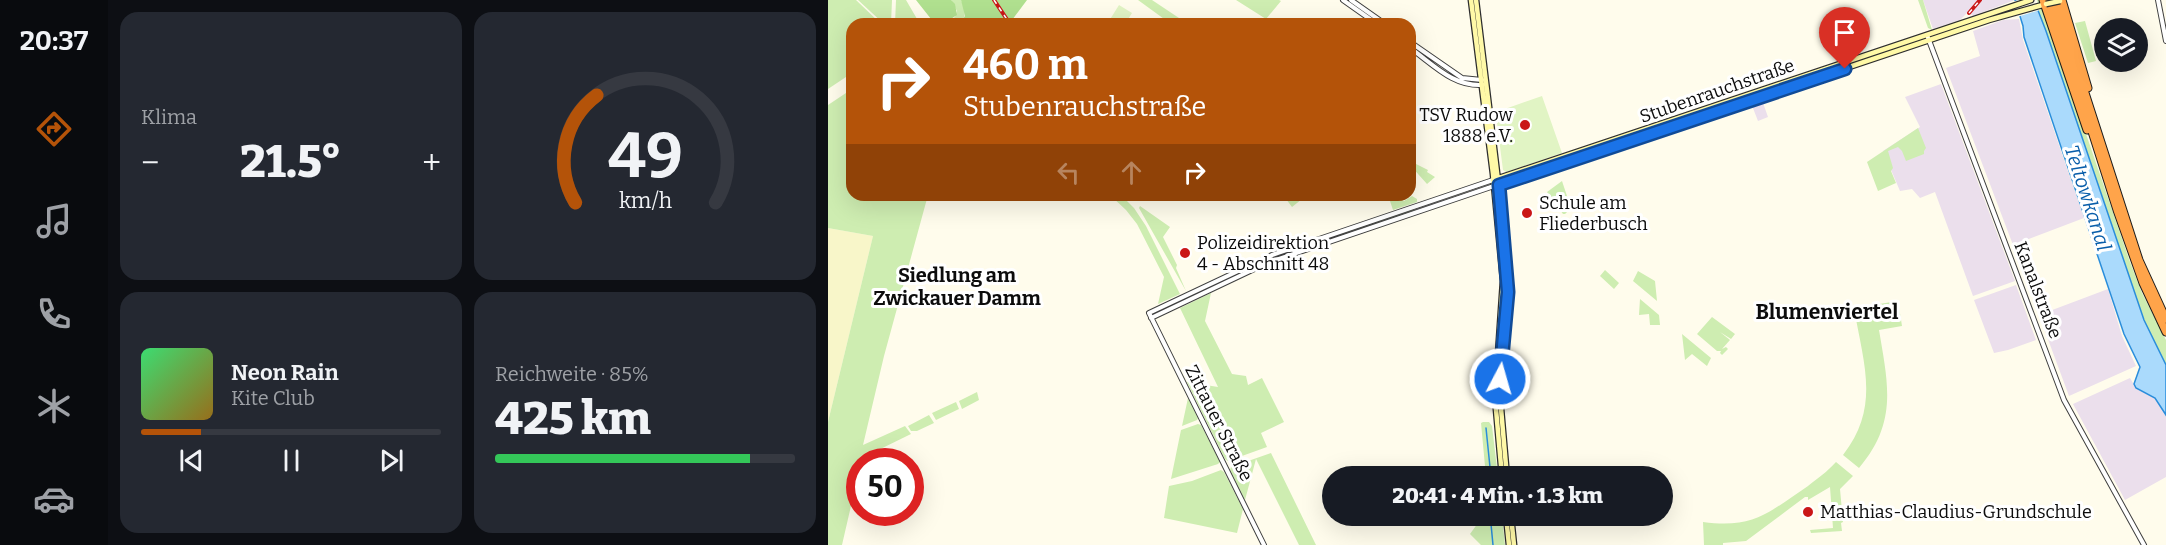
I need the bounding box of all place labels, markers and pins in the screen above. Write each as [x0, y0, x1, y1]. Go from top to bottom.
pin [1819, 7, 1870, 69]
place label: TSV Rudow 1888 e.V. [1419, 104, 1514, 147]
marker: TSV Rudow 1888 e.V. [1518, 118, 1532, 132]
place label: Schule am Fliederbusch [1539, 192, 1648, 235]
marker: Schule am Fliederbusch [1520, 206, 1534, 220]
place label: Polizeidirektion 4 - Abschnitt 48 [1197, 232, 1330, 275]
marker: Polizeidirektion 4 - Abschnitt 48 [1178, 246, 1192, 260]
place label: Matthias-Claudius-Grundschule [1820, 501, 2092, 523]
marker: Matthias-Claudius-Grundschule [1801, 505, 1815, 519]

